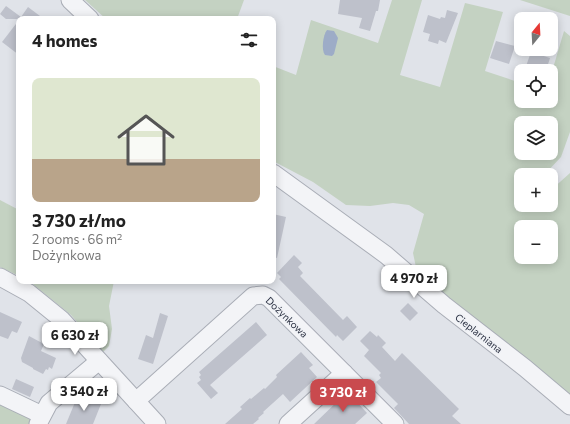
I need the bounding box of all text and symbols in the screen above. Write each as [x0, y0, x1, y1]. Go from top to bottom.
north arrow [514, 12, 558, 56]
map controls [514, 12, 558, 264]
icon: filters [238, 29, 260, 51]
text: 4 homes [32, 30, 97, 51]
button: locate [514, 64, 558, 108]
icon: home [110, 104, 182, 176]
button: layers [514, 116, 558, 160]
button: + [514, 168, 558, 212]
text: 3 730 zł/mo [32, 210, 126, 231]
button: − [514, 220, 558, 264]
text: 2 rooms · 66 m² [32, 231, 122, 247]
text: Dożynkowa [32, 247, 101, 263]
pin: 4 970 zł [373, 265, 455, 299]
text: 4 970 zł [390, 270, 438, 286]
street label: Dożynkowa [264, 294, 310, 340]
street label: Cieplarniana [453, 311, 505, 355]
pin: 6 630 zł [34, 322, 116, 356]
text: 6 630 zł [51, 327, 99, 343]
pin: 3 540 zł [43, 378, 125, 412]
pin: 3 730 zł [302, 379, 384, 413]
text: 3 540 zł [60, 383, 108, 399]
text: 3 730 zł [319, 384, 367, 400]

